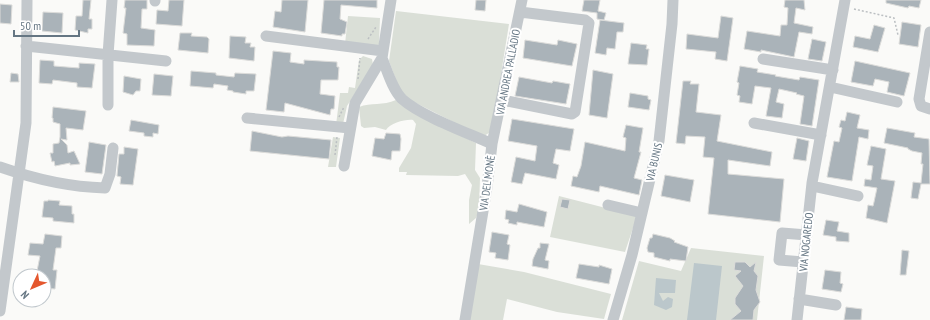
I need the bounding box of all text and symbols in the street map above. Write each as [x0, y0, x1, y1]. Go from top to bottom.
scale bar [14, 12, 79, 38]
text: 50 m [20, 18, 41, 33]
street label: VIA ANDREA PALLADIO [493, 28, 523, 117]
street label: VIA BUNIS [643, 141, 665, 184]
street label: VIA DEL MONÈ [476, 154, 498, 212]
street label: VIA NOGAREDO [796, 212, 816, 273]
north arrow [12, 268, 52, 308]
text: N [18, 288, 32, 302]

